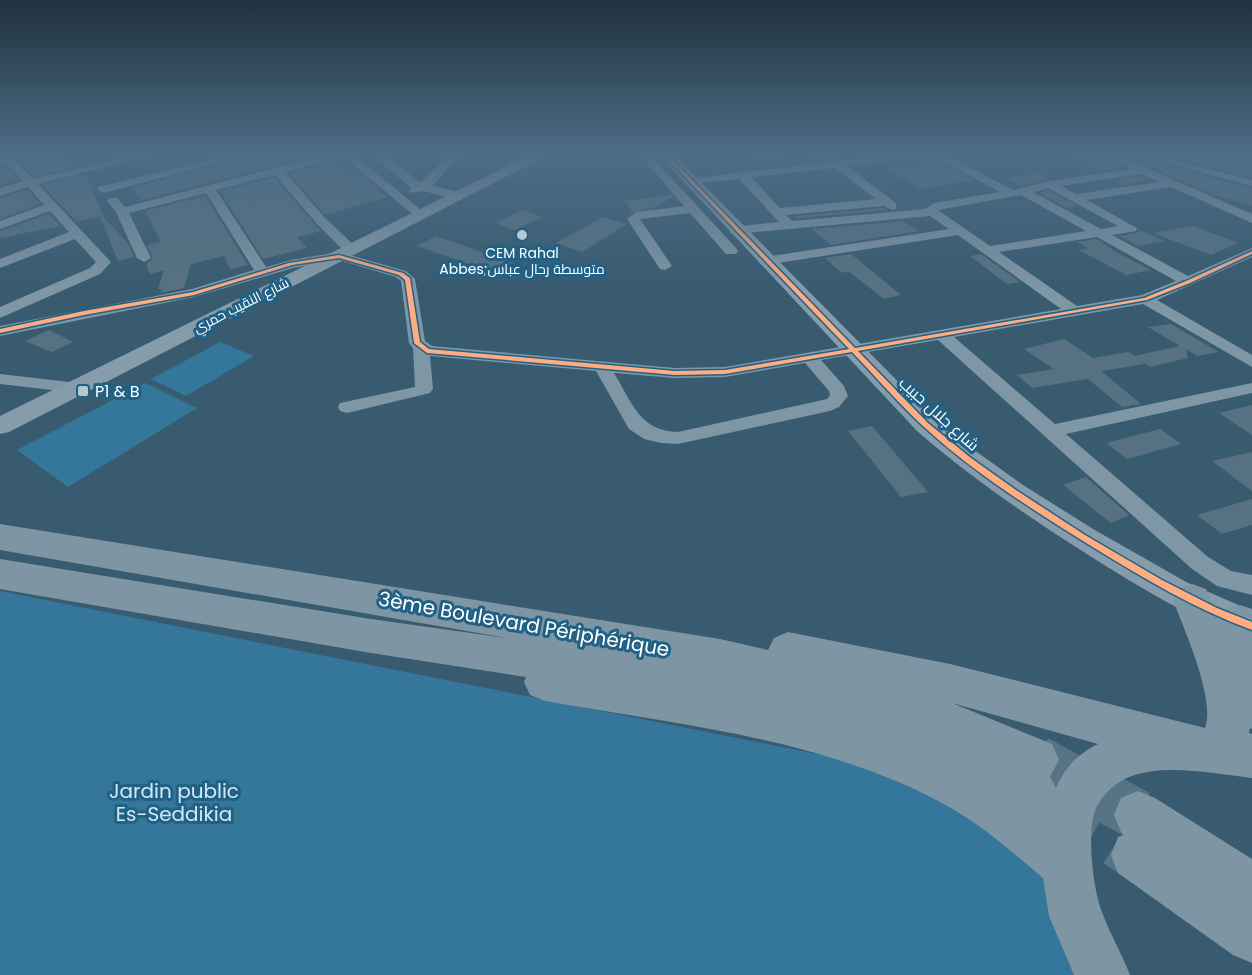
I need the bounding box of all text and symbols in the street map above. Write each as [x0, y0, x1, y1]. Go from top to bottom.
marker: CEM Rahal Abbes;متوسطة رحال عباس [515, 228, 529, 242]
place label: CEM Rahal Abbes;متوسطة رحال عباس [439, 243, 605, 279]
street label: شارع النقيب حمري [190, 272, 293, 339]
street label: شارع جلال حبيب [894, 372, 984, 456]
place label: P1 & B [95, 380, 140, 403]
marker: P1 & B [76, 384, 90, 398]
street label: 3ème Boulevard Périphérique [376, 585, 672, 663]
park label: Jardin public Es-Seddikia [109, 777, 239, 828]

